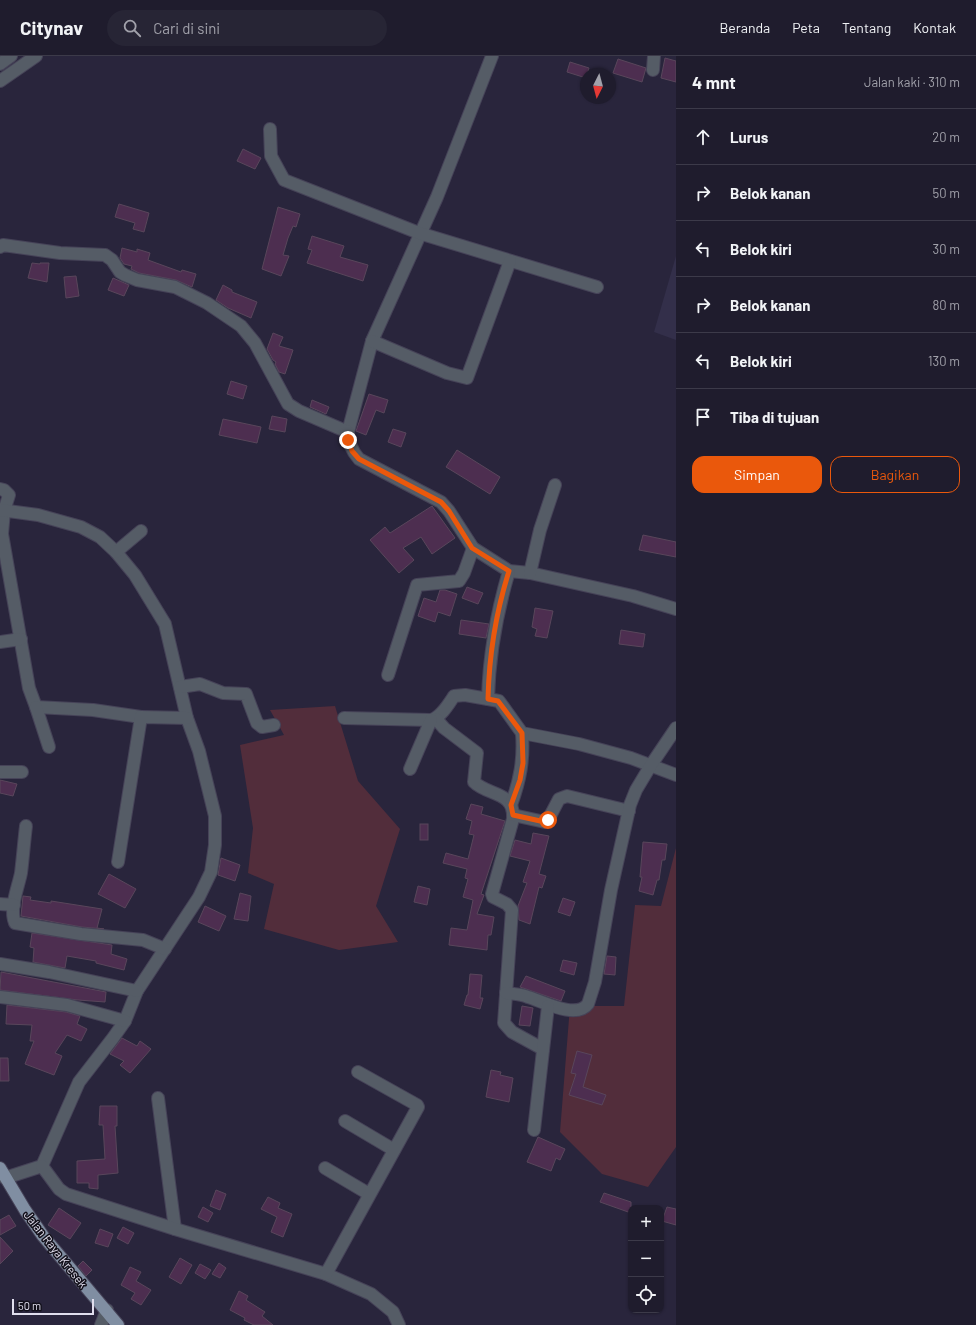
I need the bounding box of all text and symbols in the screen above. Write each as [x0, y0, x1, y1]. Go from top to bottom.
search box [107, 10, 387, 46]
text: Citynav [20, 16, 83, 39]
icon: search [121, 17, 143, 39]
text: Cari di sini [153, 19, 220, 37]
text: Beranda [720, 19, 770, 36]
text: Peta [792, 19, 820, 36]
text: Tentang [842, 19, 891, 36]
text: Kontak [913, 19, 956, 36]
north arrow [580, 68, 616, 104]
text: 4 mnt [692, 72, 736, 92]
text: Jalan kaki · 310 m [864, 74, 960, 90]
icon: ahead [692, 126, 714, 148]
text: Lurus [730, 128, 768, 146]
text: 20 m [932, 129, 960, 145]
icon: right [692, 182, 714, 204]
text: Belok kanan [730, 184, 810, 202]
text: 50 m [933, 185, 960, 201]
icon: left [692, 238, 714, 260]
text: Belok kiri [730, 240, 792, 258]
text: 30 m [933, 241, 960, 257]
icon: right [692, 294, 714, 316]
text: Belok kanan [730, 296, 810, 314]
text: 80 m [933, 297, 960, 313]
icon: left [692, 350, 714, 372]
text: Belok kiri [730, 352, 792, 370]
text: 130 m [928, 353, 960, 369]
icon: arrive [692, 406, 714, 428]
text: Tiba di tujuan [730, 408, 819, 426]
route end [339, 431, 357, 449]
button: Simpan [692, 456, 822, 493]
button: Bagikan [830, 456, 960, 493]
route start [539, 811, 557, 829]
map controls [628, 1205, 664, 1313]
button: + [628, 1205, 664, 1241]
street label: Jalan Raya Kresek [21, 1208, 91, 1290]
button: − [628, 1241, 664, 1277]
button: locate [628, 1277, 664, 1313]
scale bar [12, 1297, 94, 1316]
text: 50 m [18, 1299, 41, 1312]

